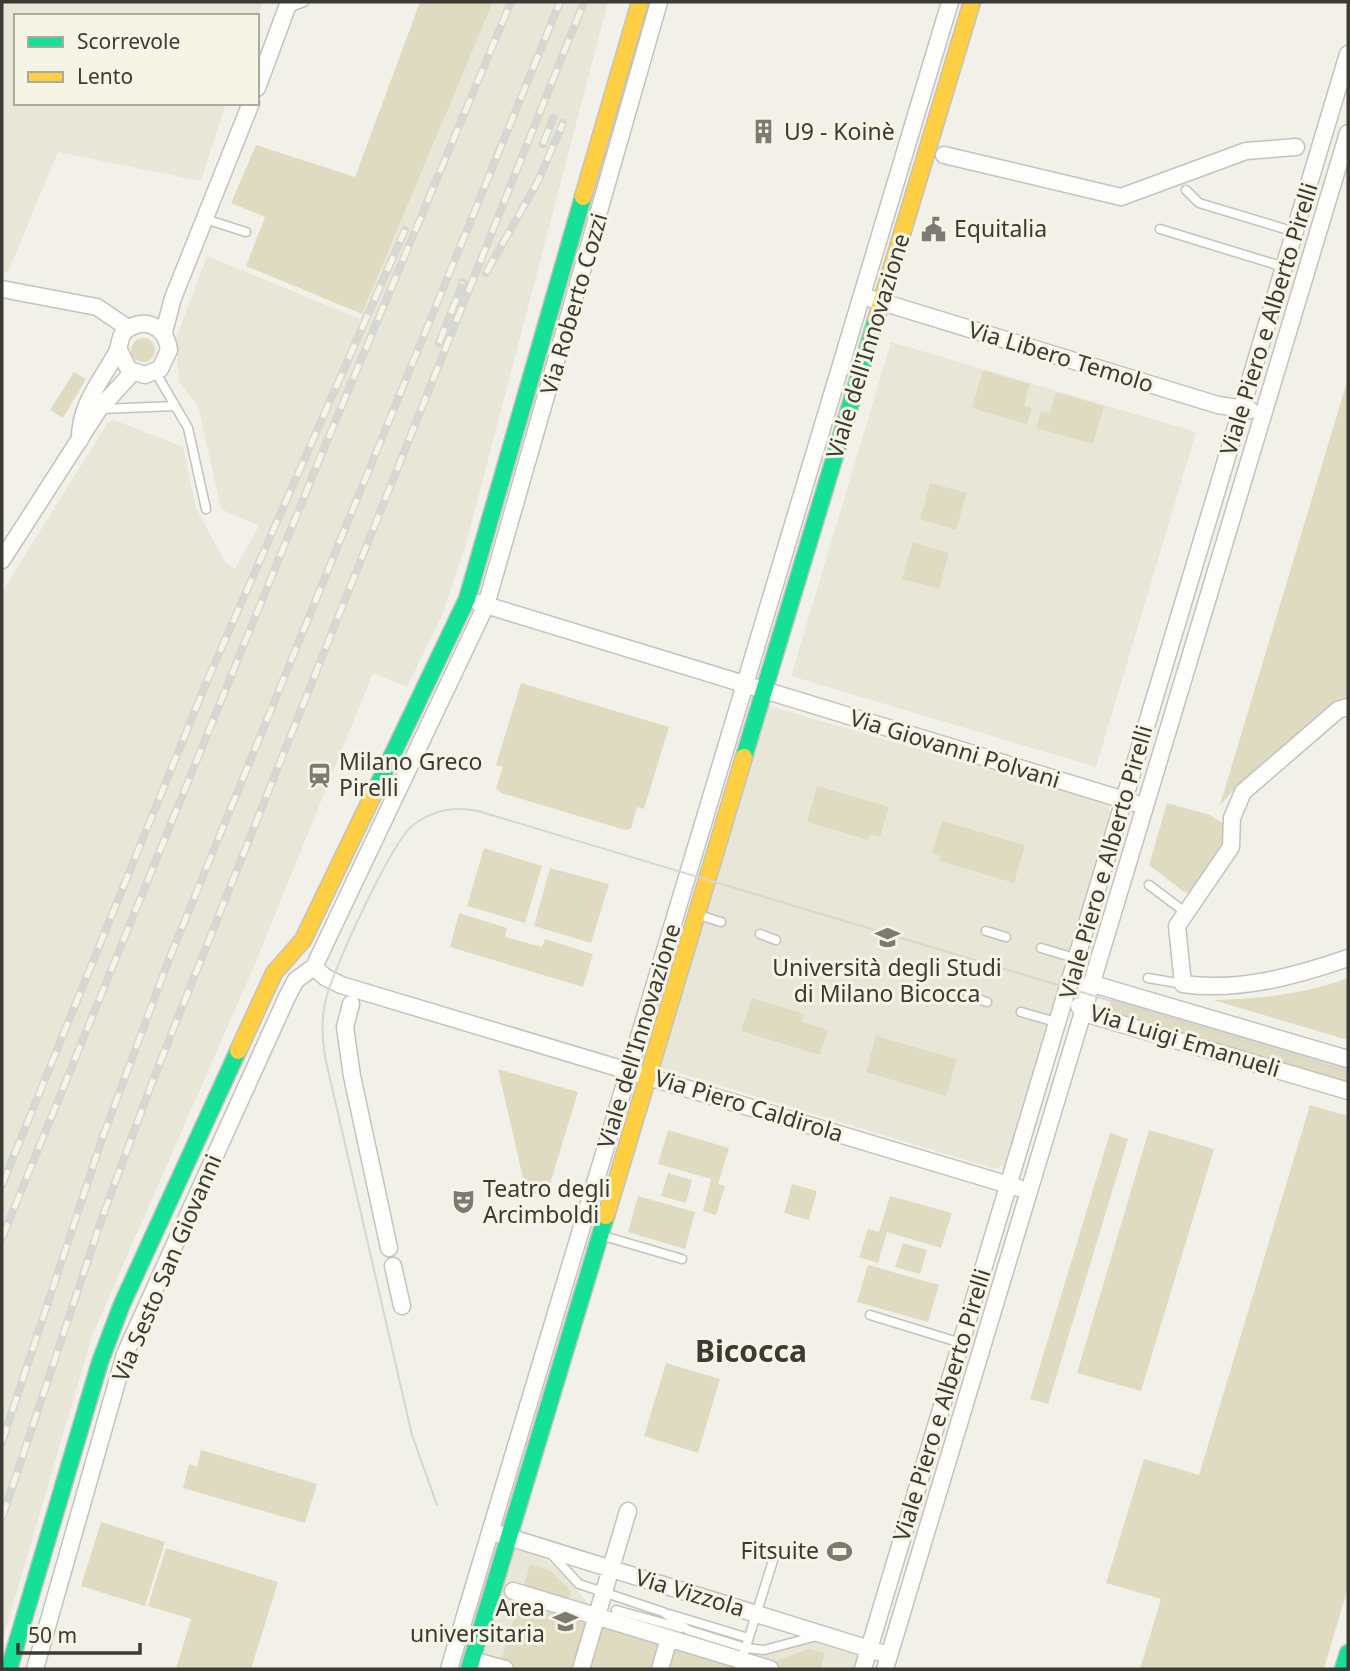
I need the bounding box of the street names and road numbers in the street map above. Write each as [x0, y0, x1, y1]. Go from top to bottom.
street label: Viale Piero e Alberto Pirelli [1211, 179, 1325, 459]
street label: Via Roberto Cozzi [532, 209, 614, 398]
street label: Viale dell'Innovazione [818, 229, 917, 462]
street label: Via Libero Temolo [965, 313, 1158, 399]
street label: Via Giovanni Polvani [846, 701, 1064, 795]
street label: Viale Piero e Alberto Pirelli [1051, 721, 1159, 1002]
street label: Viale dell'Innovazione [589, 919, 688, 1152]
street label: Via Luigi Emanueli [1086, 996, 1284, 1084]
street label: Via Piero Caldirola [651, 1061, 848, 1149]
street label: Via Sesto San Giovanni [104, 1149, 229, 1386]
street label: Viale Piero e Alberto Pirelli [884, 1265, 998, 1545]
street label: Via Vizzola [632, 1560, 749, 1624]

